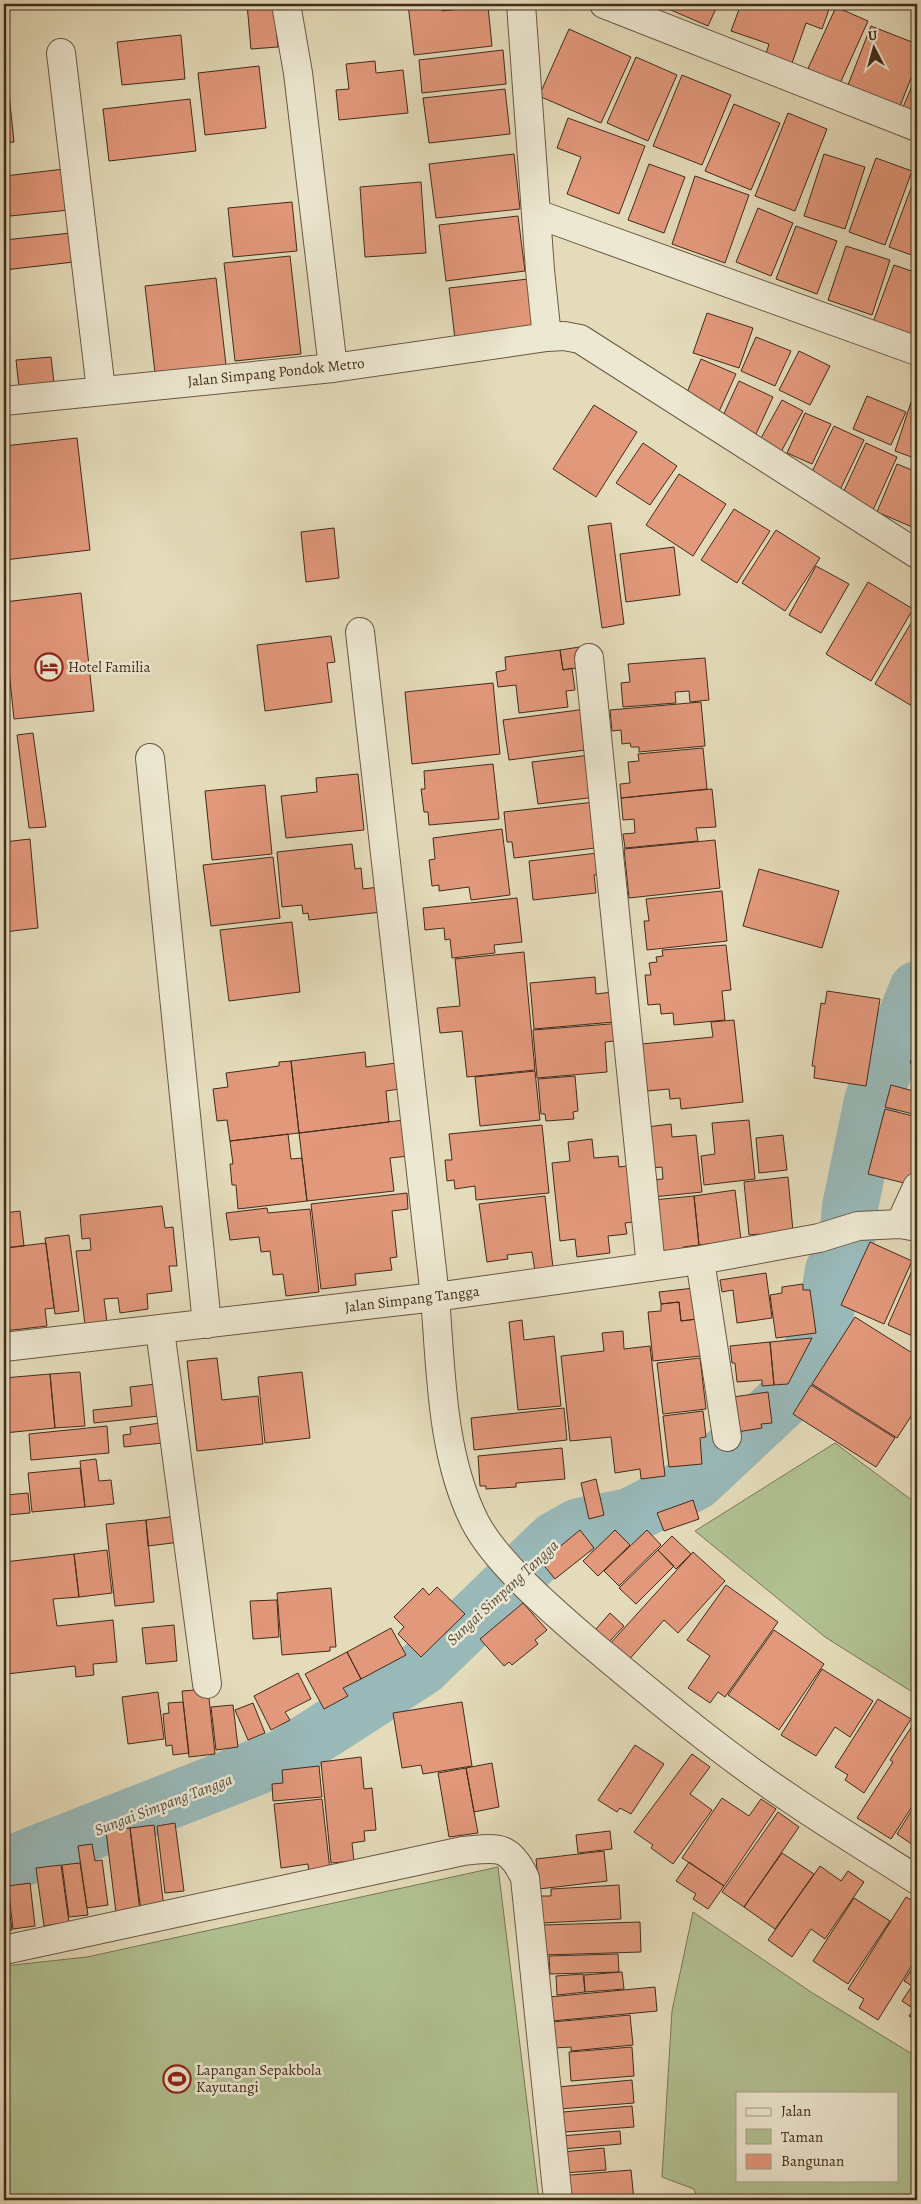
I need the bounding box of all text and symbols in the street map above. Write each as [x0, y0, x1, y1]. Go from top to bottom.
north arrow [848, 22, 898, 72]
text: U [867, 26, 878, 45]
street label: Jalan Simpang Pondok Metro [187, 353, 365, 391]
hotel icon: Hotel Familia [34, 652, 64, 682]
place label: Hotel Familia [68, 657, 150, 677]
street label: Jalan Simpang Tangga [343, 1281, 481, 1317]
water label: Sungai Simpang Tangga [442, 1534, 564, 1651]
water label: Sungai Simpang Tangga [91, 1768, 236, 1841]
place label: Lapangan Sepakbola Kayutangi [196, 2060, 322, 2097]
sports icon: Lapangan Sepakbola Kayutangi [162, 2064, 192, 2094]
legend [736, 2092, 898, 2182]
text: Jalan [781, 2101, 811, 2121]
text: Taman [781, 2127, 823, 2147]
text: Bangunan [781, 2151, 844, 2171]

